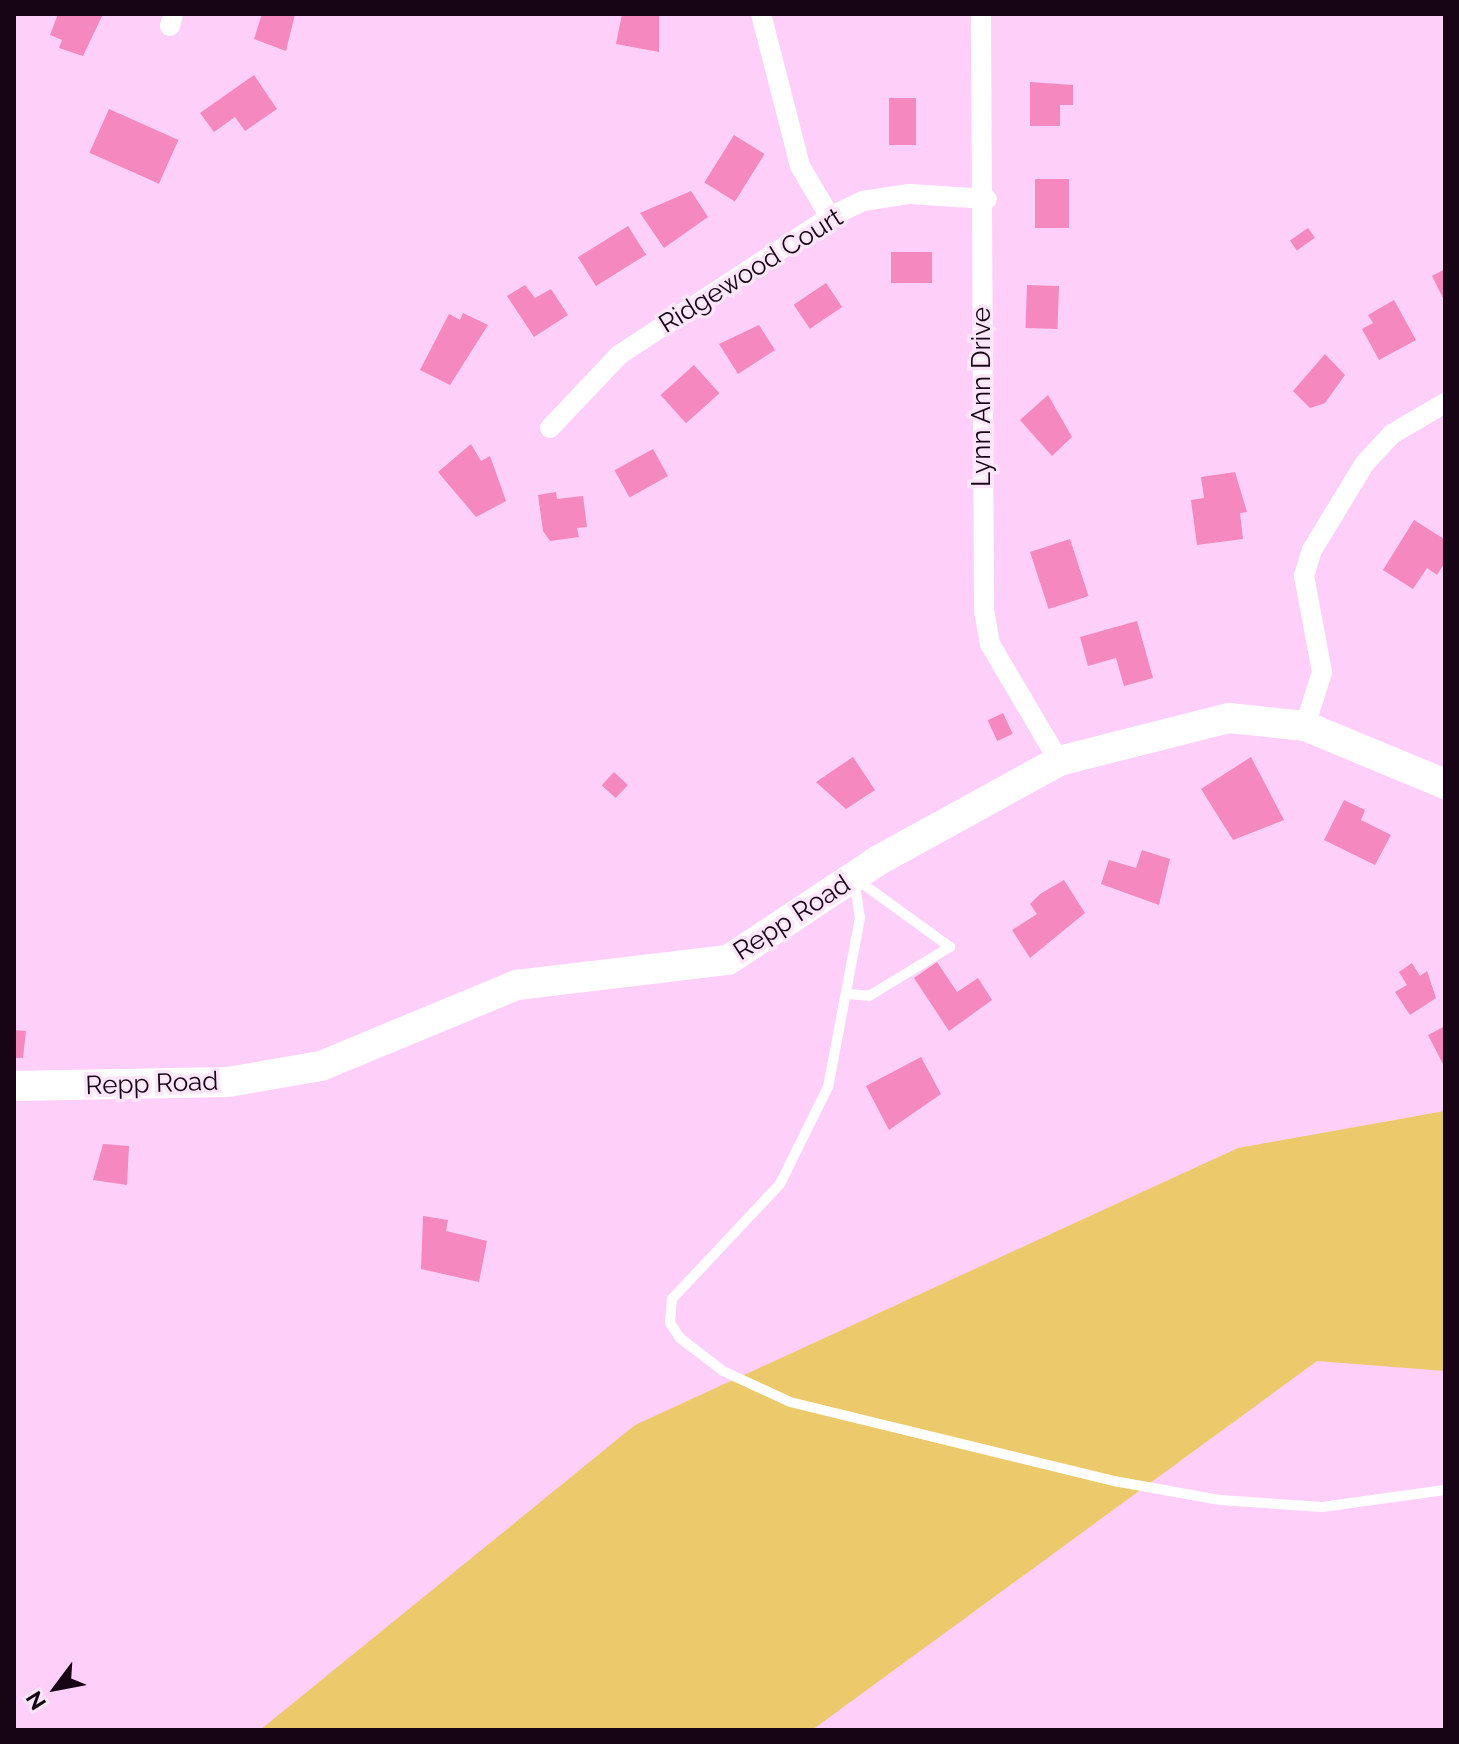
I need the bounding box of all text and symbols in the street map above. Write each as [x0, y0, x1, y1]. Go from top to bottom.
street label: Ridgewood Court [653, 202, 849, 340]
street label: Lynn Ann Drive [966, 307, 998, 487]
street label: Repp Road [728, 869, 856, 967]
street label: Repp Road [85, 1066, 219, 1102]
north arrow [16, 1648, 96, 1728]
text: N [20, 1687, 51, 1715]

